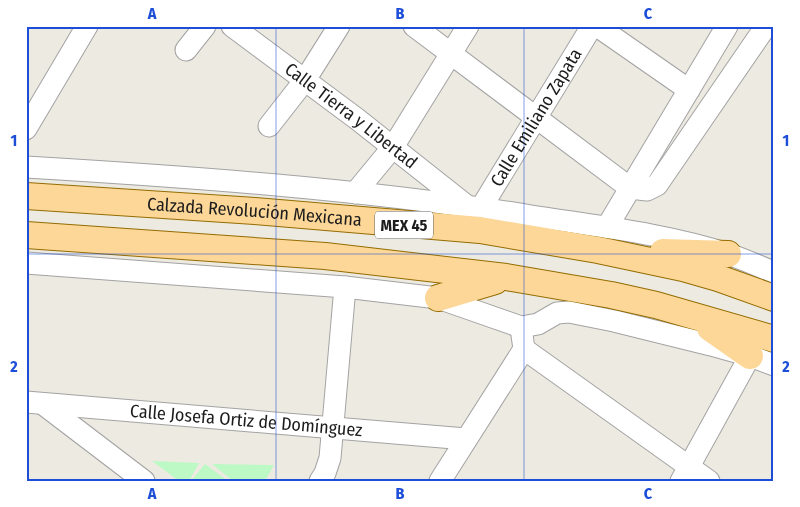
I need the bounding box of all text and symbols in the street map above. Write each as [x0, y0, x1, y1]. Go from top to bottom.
text: A [147, 4, 157, 23]
text: B [396, 4, 405, 23]
text: C [644, 4, 653, 23]
street label: Calle Emiliano Zapata [486, 44, 587, 191]
street label: Calle Tierra y Libertad [280, 58, 422, 173]
text: 1 [11, 131, 17, 150]
text: 1 [783, 131, 789, 150]
street label: Calzada Revolución Mexicana [146, 193, 363, 231]
road number: MEX 45 [375, 212, 433, 238]
text: 2 [9, 357, 18, 376]
text: 2 [781, 357, 790, 376]
street label: Calle Josefa Ortiz de Domínguez [129, 400, 363, 441]
text: A [147, 484, 157, 503]
text: B [396, 484, 405, 503]
text: C [644, 484, 653, 503]

